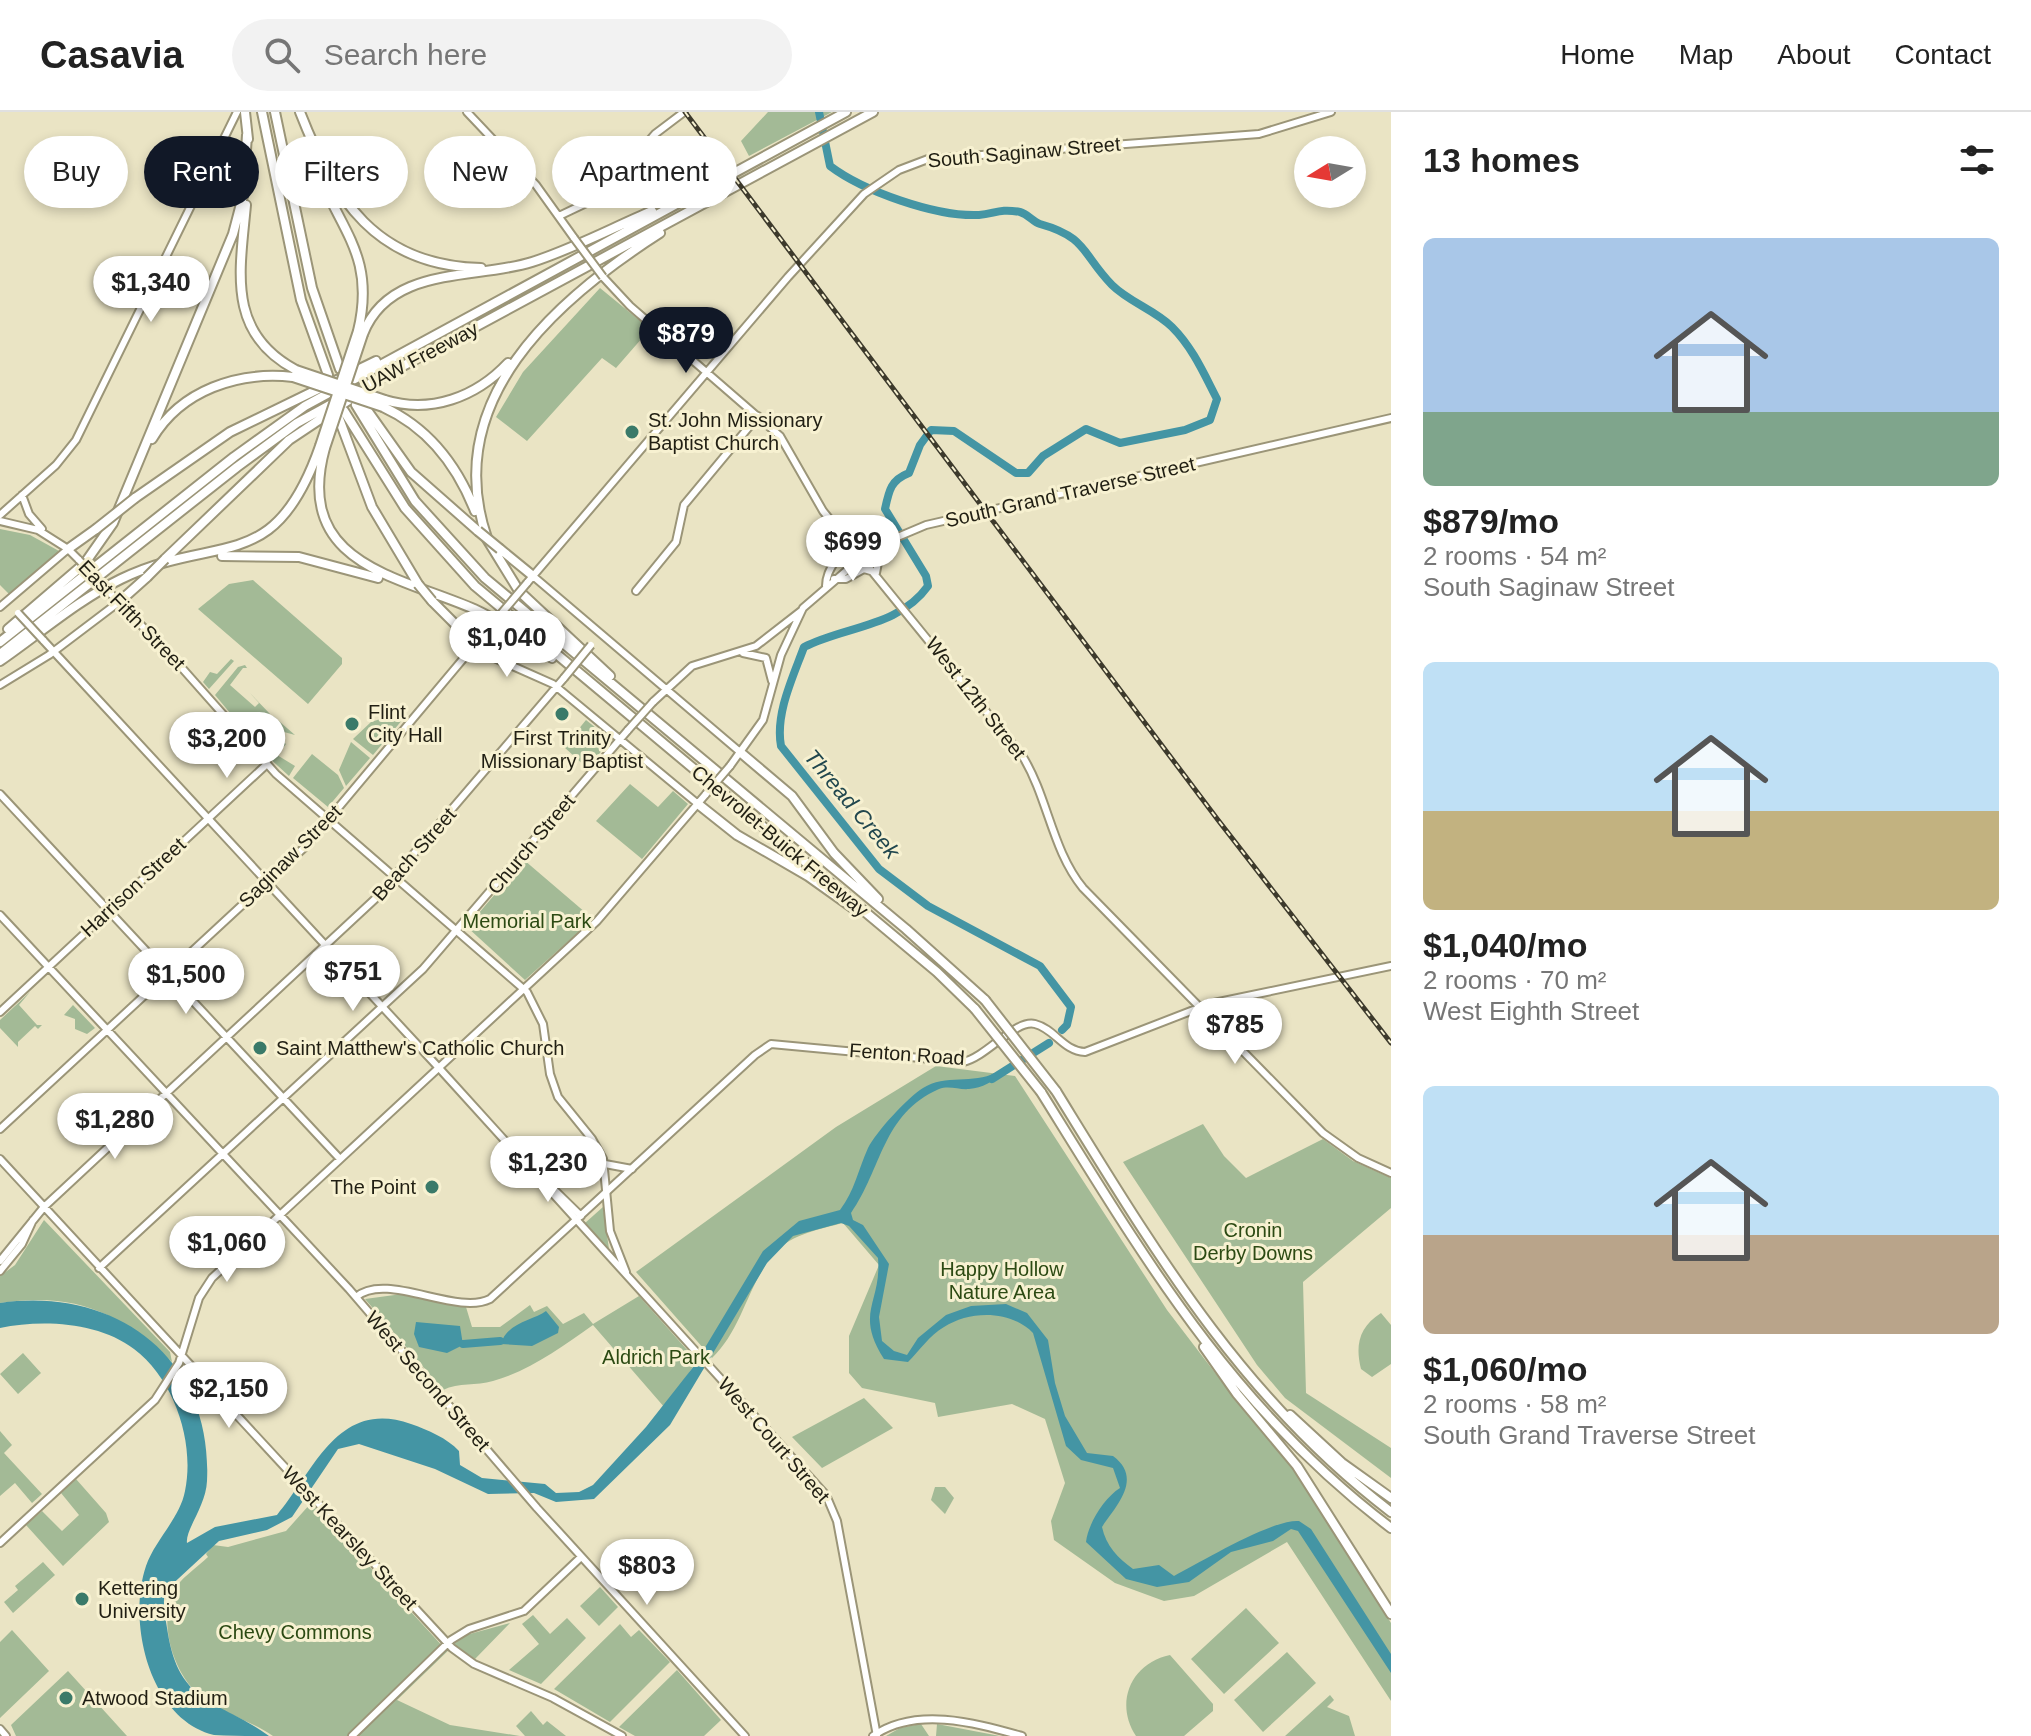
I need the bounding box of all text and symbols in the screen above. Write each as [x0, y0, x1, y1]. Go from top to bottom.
search box [232, 19, 792, 91]
icon: search [260, 33, 304, 77]
text: Casavia [40, 34, 184, 76]
text: Search here [324, 38, 487, 71]
text: Home [1560, 39, 1635, 70]
text: Map [1679, 39, 1733, 70]
text: About [1777, 39, 1851, 70]
text: Contact [1895, 39, 1991, 70]
street label: South Saginaw Street [927, 133, 1122, 171]
chip: Buy [24, 136, 128, 208]
chip: Rent [144, 136, 259, 208]
chip: Filters [275, 136, 408, 208]
chip: New [424, 136, 536, 208]
chip: Apartment [552, 136, 737, 208]
north arrow [1294, 136, 1366, 208]
map controls [1294, 136, 1366, 208]
icon: filters [1955, 138, 1999, 182]
text: 13 homes [1423, 141, 1580, 179]
pin: $1,340 [86, 256, 216, 324]
text: $1,340 [111, 267, 191, 297]
icon: home [1639, 290, 1783, 434]
pin: $879 [639, 307, 733, 375]
street label: UAW Freeway [358, 317, 482, 397]
text: $879 [657, 318, 715, 348]
place label: St. John Missionary Baptist Church [648, 409, 823, 454]
marker: St. John Missionary Baptist Church [623, 423, 641, 441]
street label: South Grand Traverse Street [943, 452, 1197, 531]
text: $879/mo [1423, 502, 1559, 540]
pin: $699 [806, 515, 900, 583]
text: $699 [824, 526, 882, 556]
text: 2 rooms · 54 m² [1423, 541, 1607, 571]
street label: East Fifth Street [74, 556, 190, 675]
text: South Saginaw Street [1423, 572, 1675, 602]
pin: $1,040 [442, 611, 572, 679]
text: $1,040 [467, 622, 547, 652]
street label: West 12th Street [922, 633, 1031, 764]
place label: Flint City Hall [368, 701, 442, 746]
marker: First Trinity Missionary Baptist [553, 705, 571, 723]
pin: $3,200 [162, 712, 292, 780]
icon: home [1639, 714, 1783, 858]
marker: Flint City Hall [343, 715, 361, 733]
text: $3,200 [187, 723, 267, 753]
place label: First Trinity Missionary Baptist [481, 727, 644, 772]
water label: Thread Creek [799, 744, 905, 864]
street label: Chevrolet-Buick Freeway [687, 761, 873, 921]
street label: Church Street [483, 789, 579, 898]
street label: Saginaw Street [234, 800, 346, 912]
street label: Beach Street [368, 803, 461, 905]
street label: Harrison Street [76, 833, 190, 941]
park label: Memorial Park [463, 910, 592, 932]
text: $1,040/mo [1423, 926, 1587, 964]
pin: $751 [306, 945, 400, 1013]
pin: $1,500 [121, 948, 251, 1016]
text: $751 [324, 956, 382, 986]
text: $1,500 [146, 959, 226, 989]
text: 2 rooms · 70 m² [1423, 965, 1607, 995]
text: West Eighth Street [1423, 996, 1639, 1026]
pin: $785 [1188, 998, 1282, 1066]
text: $785 [1206, 1009, 1264, 1039]
place label: Saint Matthew's Catholic Church [276, 1037, 564, 1059]
marker: Saint Matthew's Catholic Church [251, 1039, 269, 1057]
street label: Fenton Road [849, 1039, 965, 1069]
pin: $1,280 [50, 1093, 180, 1161]
text: $1,280 [75, 1104, 155, 1134]
pin: $1,230 [483, 1136, 613, 1204]
icon: home [1639, 1138, 1783, 1282]
text: $1,230 [508, 1147, 588, 1177]
place label: The Point [330, 1176, 416, 1198]
marker: The Point [423, 1178, 441, 1196]
pin: $1,060 [162, 1216, 292, 1284]
park label: Cronin Derby Downs [1193, 1219, 1313, 1264]
text: $1,060 [187, 1227, 267, 1257]
park label: Happy Hollow Nature Area [940, 1258, 1064, 1303]
street label: West Second Street [361, 1307, 495, 1456]
park label: Aldrich Park [602, 1346, 711, 1368]
text: $1,060/mo [1423, 1350, 1587, 1388]
pin: $2,150 [164, 1362, 294, 1430]
text: $2,150 [189, 1373, 269, 1403]
street label: West Court Street [714, 1373, 835, 1507]
text: 2 rooms · 58 m² [1423, 1389, 1607, 1419]
text: South Grand Traverse Street [1423, 1420, 1755, 1450]
street label: West Kearsley Street [278, 1462, 422, 1614]
pin: $803 [600, 1539, 694, 1607]
text: $803 [618, 1550, 676, 1580]
place label: Kettering University [98, 1577, 186, 1622]
marker: Kettering University [73, 1590, 91, 1608]
park label: Chevy Commons [218, 1621, 372, 1643]
place label: Atwood Stadium [82, 1687, 228, 1709]
marker: Atwood Stadium [57, 1689, 75, 1707]

